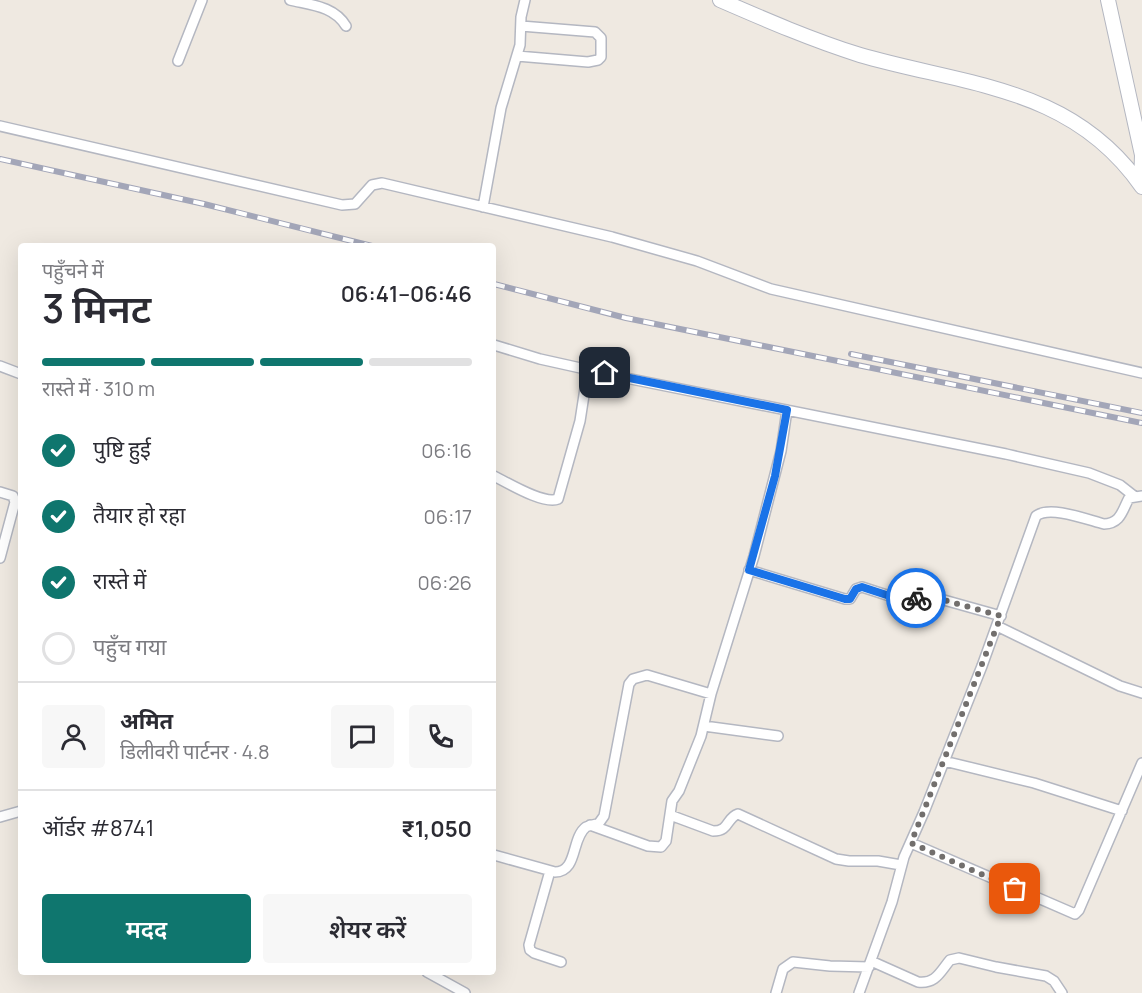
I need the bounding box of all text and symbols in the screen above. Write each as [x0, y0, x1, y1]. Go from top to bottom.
text: पहुँचने में [42, 257, 104, 284]
text: 06:41–06:46 [341, 279, 472, 309]
text: 3 मिनट [42, 281, 151, 335]
pin [579, 347, 630, 398]
icon: home [588, 356, 621, 389]
text: रास्ते में · 310 m [42, 375, 155, 402]
icon: check [42, 434, 75, 467]
text: पुष्टि हुई [93, 434, 151, 464]
text: 06:16 [421, 437, 472, 464]
icon: check [42, 500, 75, 533]
text: तैयार हो रहा [93, 500, 186, 530]
text: 06:17 [424, 503, 472, 530]
icon: check [42, 566, 75, 599]
text: रास्ते में [93, 566, 146, 596]
courier [886, 568, 946, 628]
text: 06:26 [418, 569, 472, 596]
icon: bike [900, 582, 933, 615]
text: पहुँच गया [93, 632, 166, 662]
button: person [42, 705, 105, 768]
button: chat [331, 705, 394, 768]
button: phone [409, 705, 472, 768]
text: अमित [120, 706, 173, 736]
text: डिलीवरी पार्टनर · 4.8 [120, 738, 270, 765]
text: ऑर्डर #8741 [42, 813, 154, 843]
text: ₹1,050 [401, 814, 472, 844]
pin [989, 863, 1040, 914]
icon: bag [998, 872, 1031, 905]
button: मदद [42, 894, 251, 963]
button: शेयर करें [263, 894, 472, 963]

